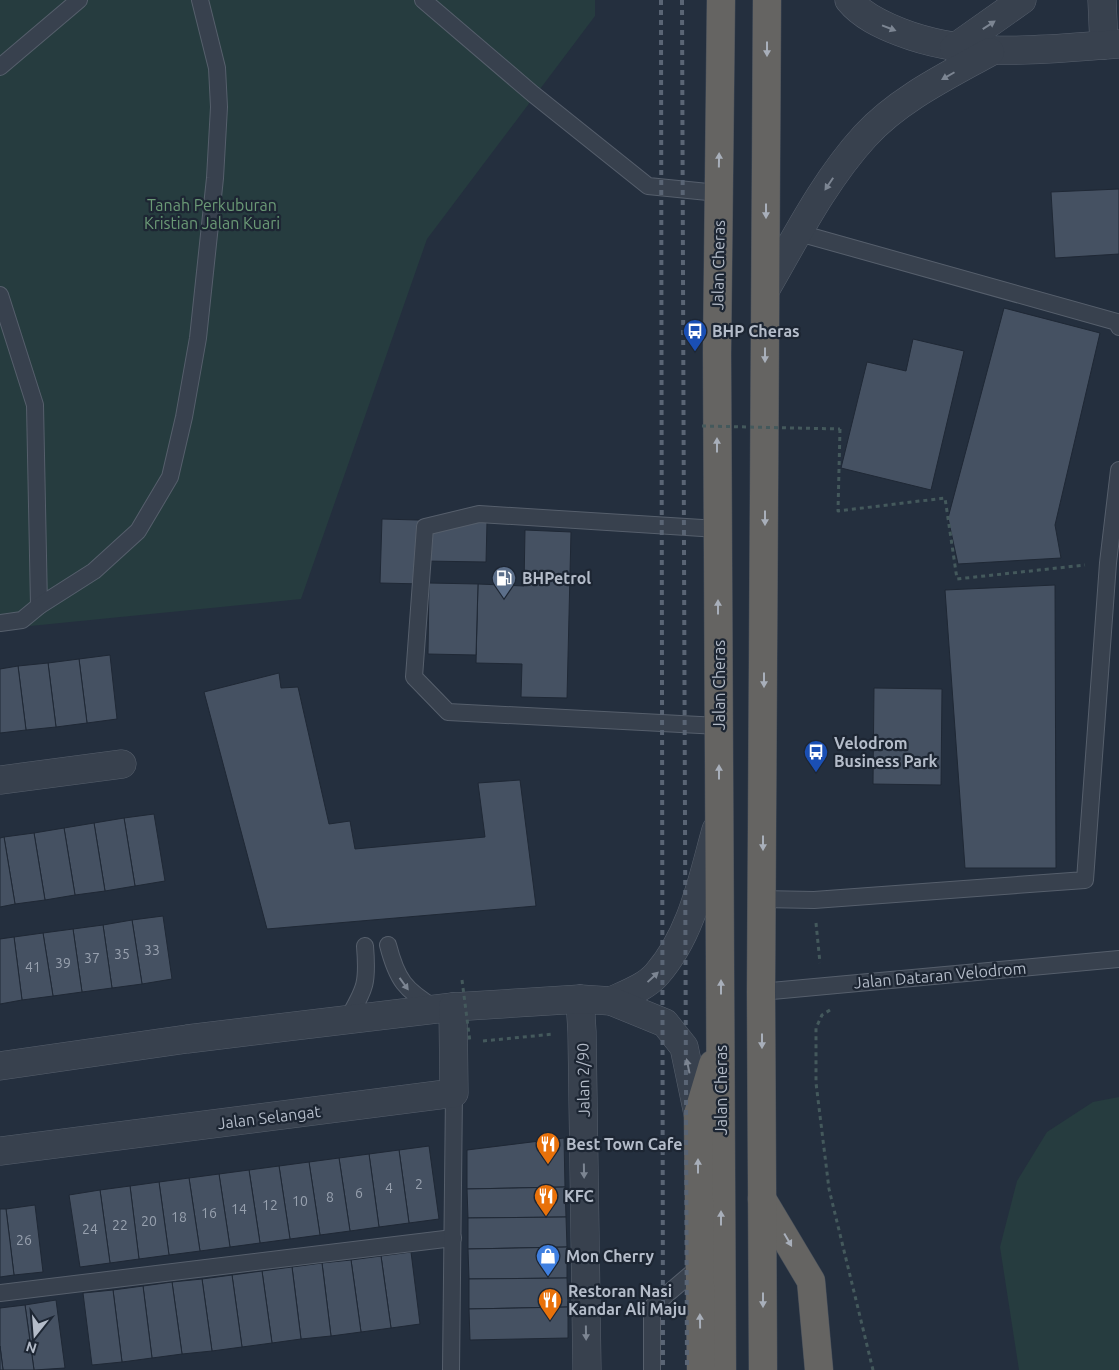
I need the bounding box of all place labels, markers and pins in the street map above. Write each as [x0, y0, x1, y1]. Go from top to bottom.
bus stop icon: BHP Cheras [682, 318, 708, 352]
place label: BHP Cheras [712, 322, 800, 340]
fuel station icon: BHPetrol [491, 565, 517, 599]
place label: BHPetrol [522, 569, 591, 587]
place label: Velodrom Business Park [834, 734, 938, 770]
bus stop icon: Velodrom Business Park [803, 739, 829, 773]
restaurant icon: Best Town Cafe [535, 1131, 561, 1165]
place label: Best Town Cafe [566, 1135, 682, 1153]
restaurant icon: KFC [533, 1183, 559, 1217]
place label: KFC [564, 1187, 594, 1205]
shop icon: Mon Cherry [535, 1243, 561, 1277]
place label: Mon Cherry [566, 1247, 654, 1265]
place label: Restoran Nasi Kandar Ali Maju [568, 1282, 687, 1318]
restaurant icon: Restoran Nasi Kandar Ali Maju [537, 1287, 563, 1321]

